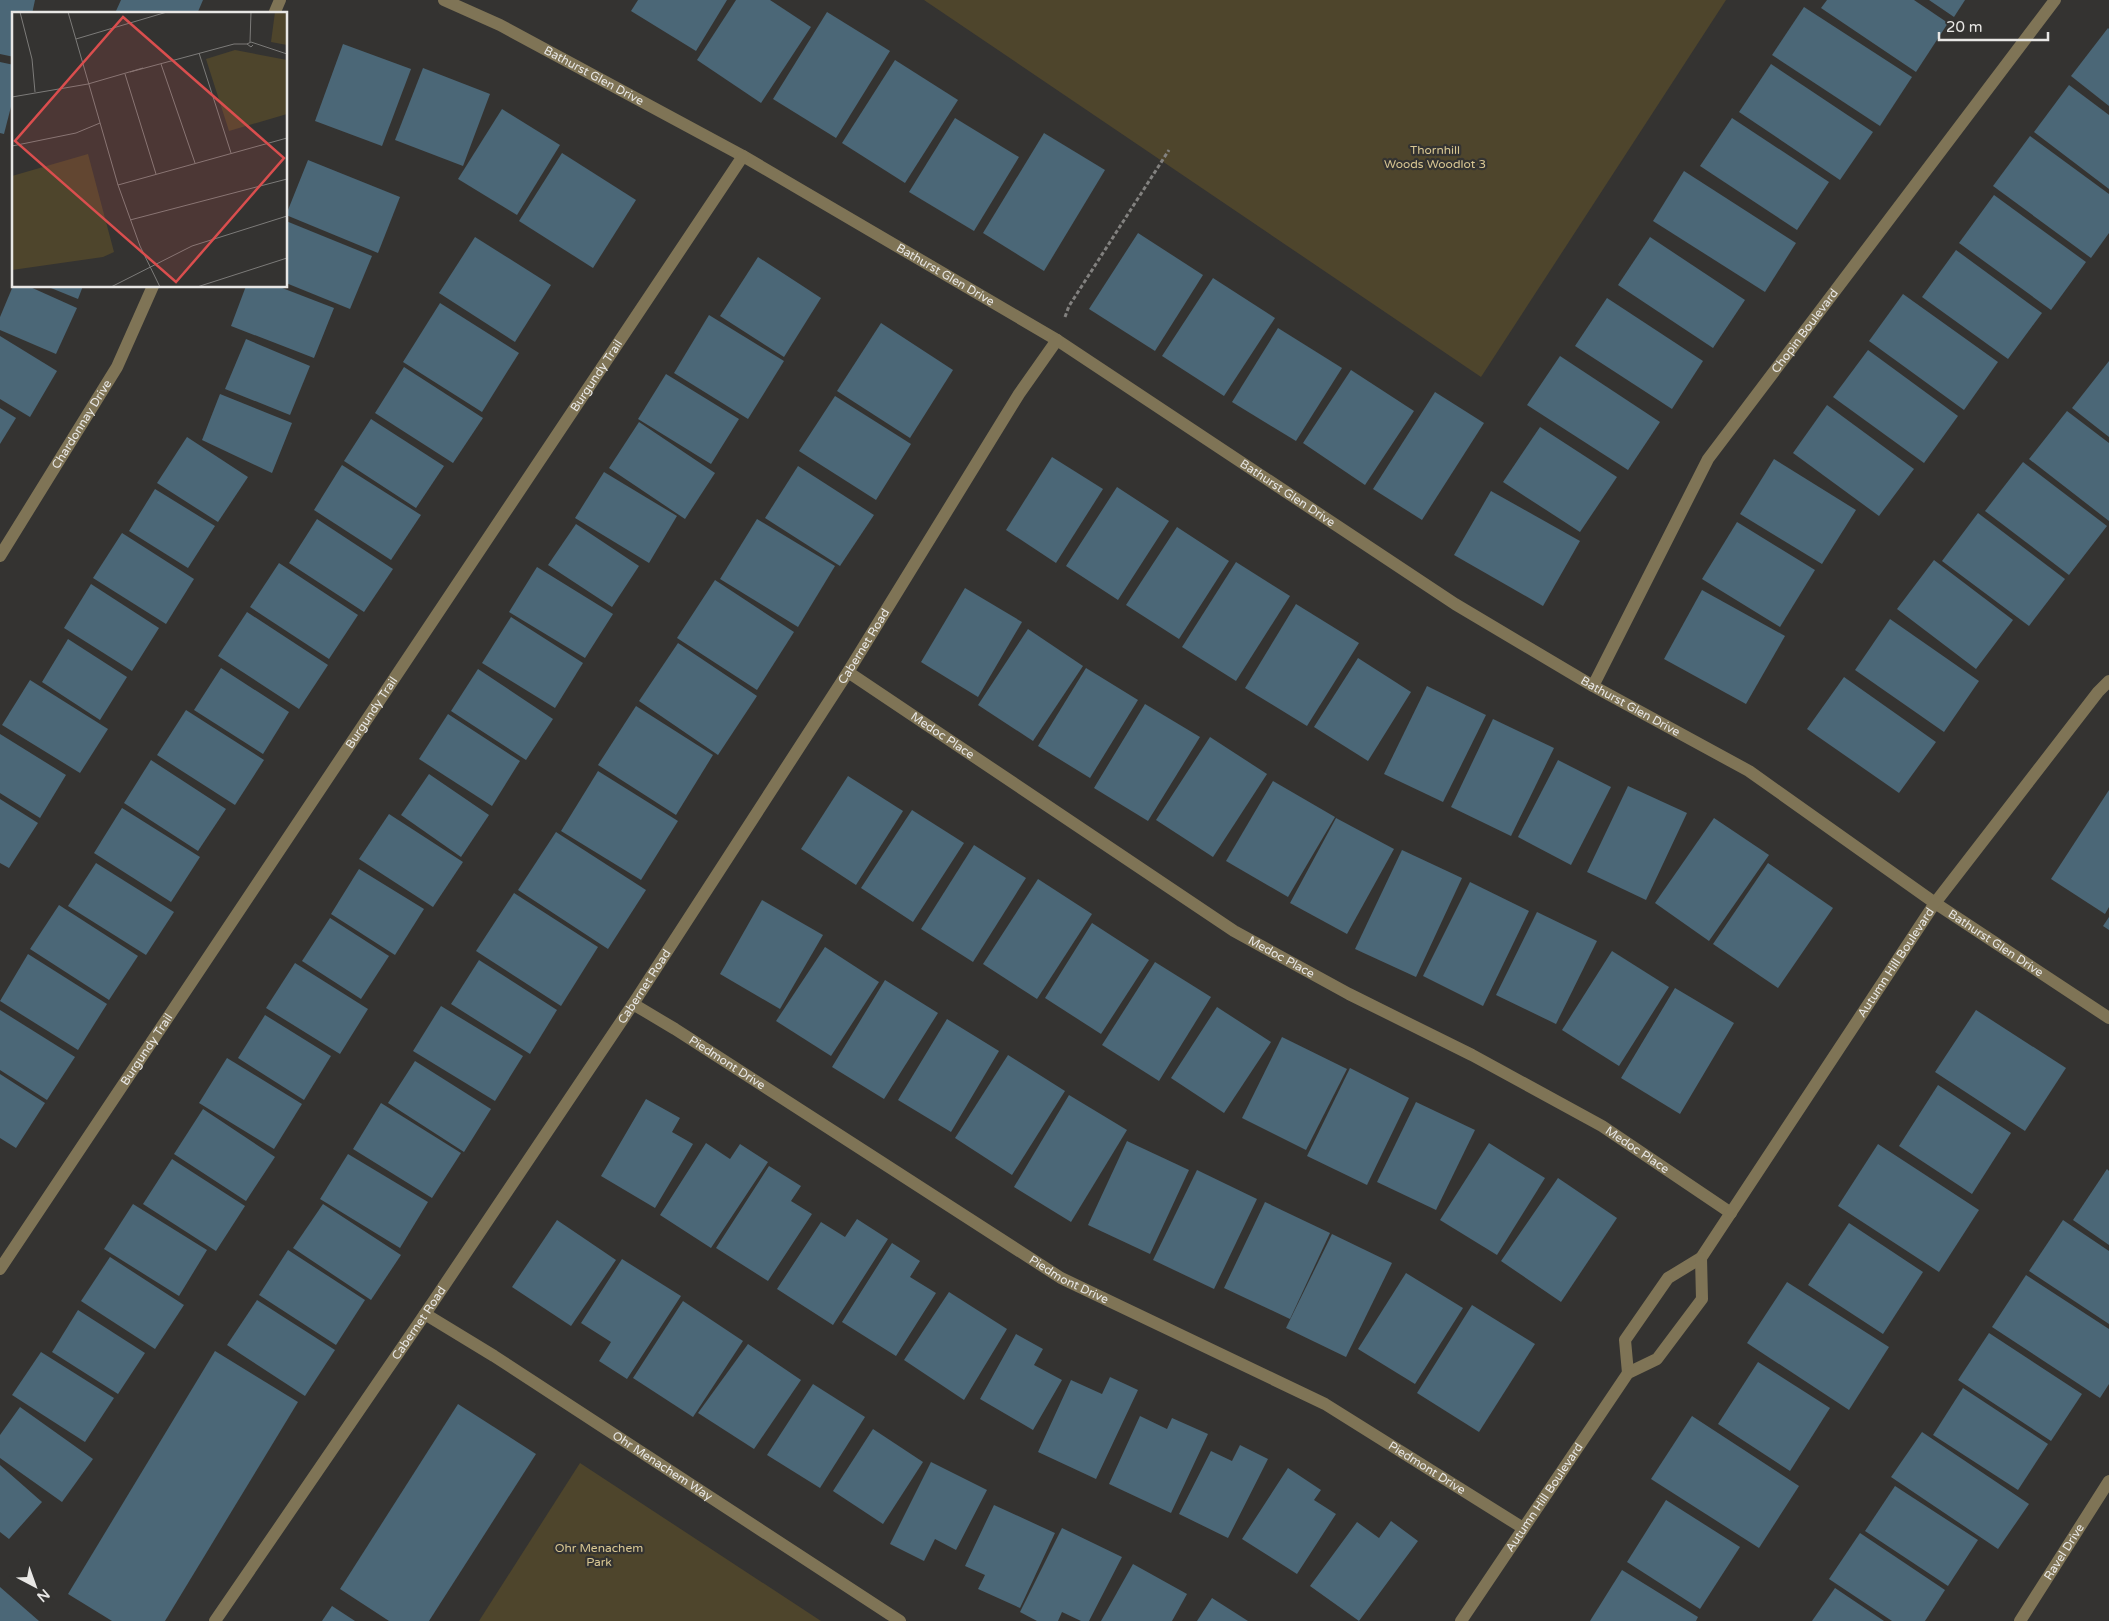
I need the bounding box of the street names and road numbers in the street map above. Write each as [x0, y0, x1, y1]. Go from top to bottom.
street label: Bathurst Glen Drive [542, 43, 646, 108]
street label: Bathurst Glen Drive [894, 240, 997, 309]
street label: Chopin Boulevard [1769, 286, 1841, 376]
street label: Burgundy Trail [567, 337, 625, 414]
street label: Chardonnay Drive [49, 377, 115, 471]
street label: Bathurst Glen Drive [1237, 456, 1338, 530]
street label: Cabernet Road [835, 606, 892, 687]
street label: Bathurst Glen Drive [1578, 673, 1683, 739]
street label: Burgundy Trail [342, 674, 400, 751]
street label: Medoc Place [908, 709, 977, 762]
street label: Autumn Hill Boulevard [1855, 905, 1937, 1020]
street label: Bathurst Glen Drive [1946, 907, 2046, 980]
street label: Medoc Place [1246, 933, 1317, 981]
street label: Cabernet Road [615, 947, 674, 1026]
street label: Burgundy Trail [118, 1011, 176, 1088]
street label: Piedmont Drive [686, 1033, 768, 1093]
street label: Medoc Place [1603, 1123, 1672, 1176]
street label: Piedmont Drive [1027, 1252, 1111, 1307]
street label: Cabernet Road [389, 1283, 449, 1363]
street label: Ohr Menachem Way [610, 1428, 716, 1504]
street label: Piedmont Drive [1386, 1438, 1468, 1497]
street label: Autumn Hill Boulevard [1503, 1440, 1586, 1554]
street label: Ravel Drive [2041, 1521, 2087, 1583]

